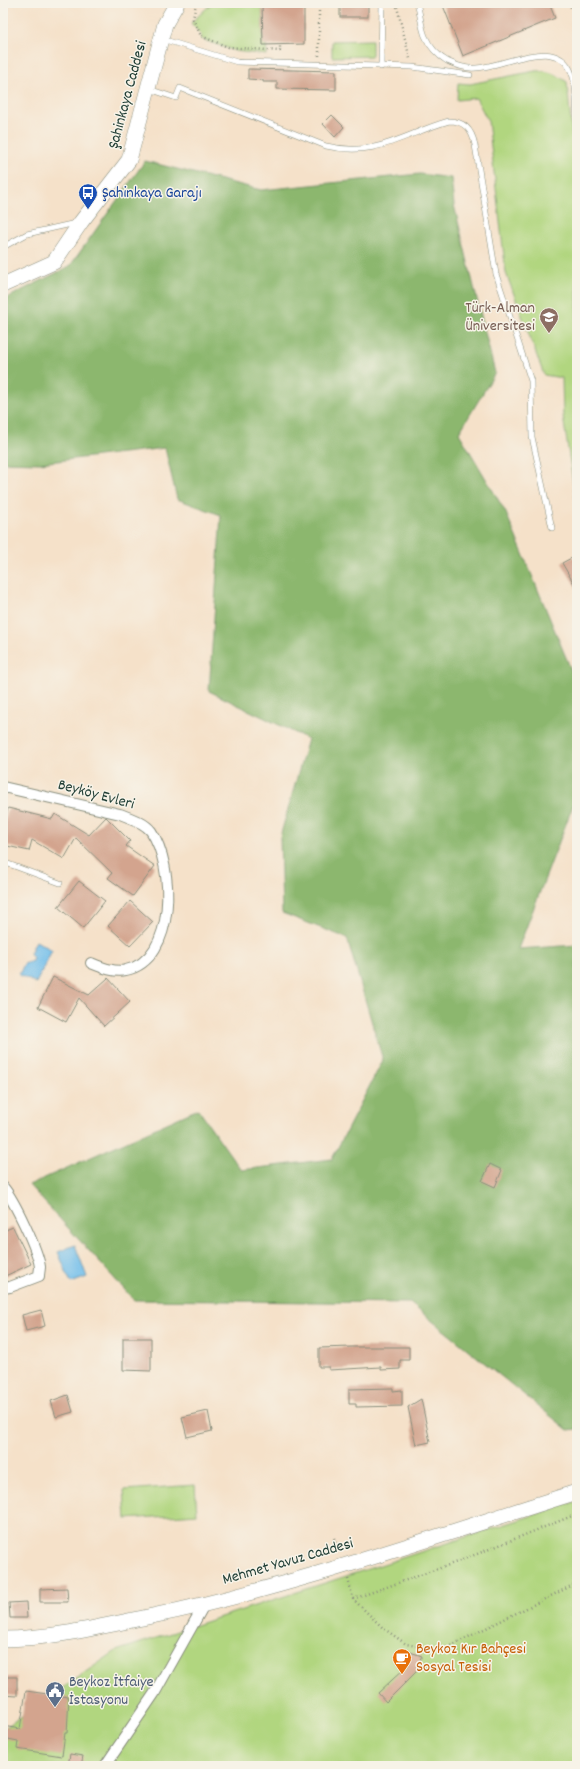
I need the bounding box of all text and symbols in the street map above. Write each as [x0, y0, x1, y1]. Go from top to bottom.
street label: Şahinkaya Caddesi [103, 39, 153, 151]
bus stop icon: Şahinkaya Garajı [77, 182, 99, 210]
place label: Şahinkaya Garajı [102, 182, 202, 205]
place label: Türk-Alman Üniversitesi [465, 297, 535, 338]
school or university icon: Türk-Alman Üniversitesi [538, 306, 560, 334]
street label: Beyköy Evleri [55, 774, 137, 816]
street label: Mehmet Yavuz Caddesi [220, 1532, 356, 1592]
place label: Beykoz Kır Bahçesi Sosyal Tesisi [416, 1638, 526, 1679]
cafe icon: Beykoz Kır Bahçesi Sosyal Tesisi [391, 1647, 413, 1675]
place label: Beykoz İtfaiye İstasyonu [69, 1671, 154, 1712]
public building icon: Beykoz İtfaiye İstasyonu [44, 1680, 66, 1708]

